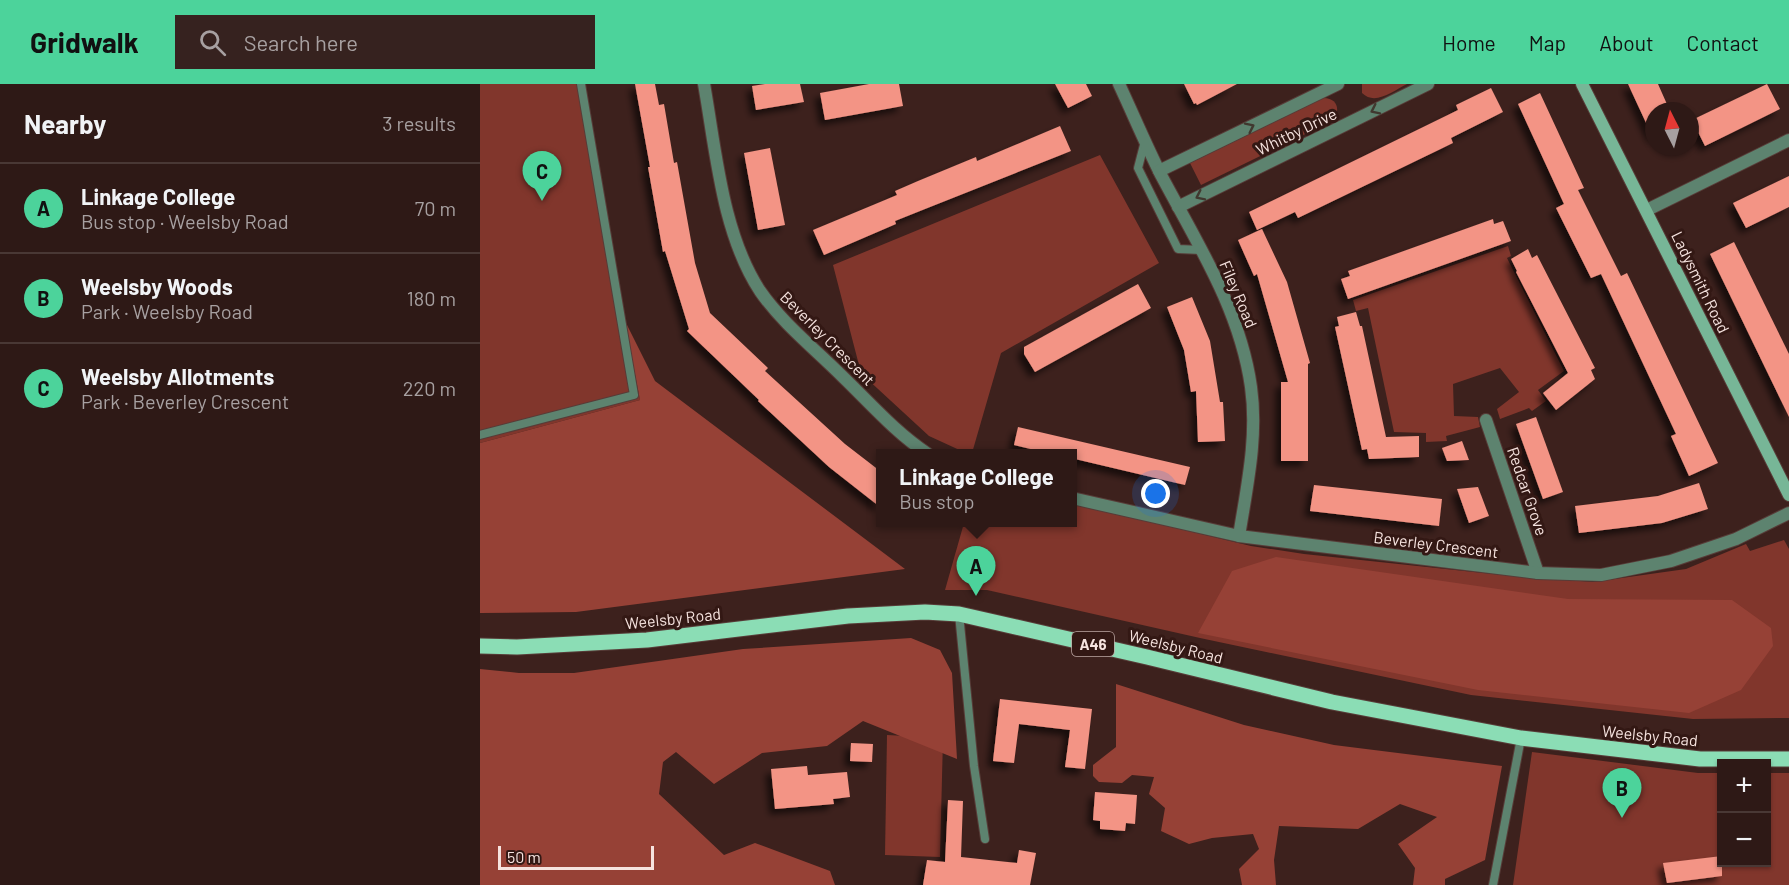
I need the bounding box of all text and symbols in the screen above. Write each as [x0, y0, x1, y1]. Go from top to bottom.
search box [175, 15, 595, 69]
text: Gridwalk [30, 25, 139, 59]
icon: search [196, 26, 229, 59]
text: Search here [244, 29, 358, 55]
text: Home [1442, 30, 1496, 55]
text: Map [1529, 30, 1566, 55]
text: About [1599, 30, 1654, 55]
text: Contact [1687, 30, 1759, 55]
one-way arrow [1371, 102, 1382, 114]
north arrow [1645, 102, 1699, 156]
street label: Whitby Drive [1253, 103, 1339, 159]
text: Nearby [24, 108, 106, 139]
text: 3 results [382, 111, 456, 135]
one-way arrow [1243, 123, 1254, 134]
pin: C [522, 152, 562, 201]
text: Linkage College [81, 183, 235, 209]
one-way arrow [1196, 188, 1207, 200]
text: A [37, 196, 50, 220]
text: 70 m [415, 196, 456, 220]
text: Bus stop · Weelsby Road [81, 209, 289, 233]
street label: Ladysmith Road [1668, 228, 1734, 336]
street label: Filey Road [1216, 258, 1262, 330]
text: Weelsby Woods [81, 273, 233, 299]
text: B [37, 286, 50, 310]
text: 180 m [407, 286, 456, 310]
street label: Beverley Crescent [777, 287, 879, 389]
text: Park · Weelsby Road [81, 299, 253, 323]
text: Weelsby Allotments [81, 363, 274, 389]
text: C [37, 376, 50, 400]
text: 220 m [403, 376, 456, 400]
text: Park · Beverley Crescent [81, 389, 289, 413]
street label: Redcar Grove [1504, 444, 1552, 538]
popup [876, 449, 1077, 527]
text: Linkage College [899, 463, 1054, 489]
your location [1141, 479, 1170, 508]
text: Bus stop [899, 489, 974, 513]
street label: Beverley Crescent [1373, 527, 1499, 561]
pin: A [956, 546, 996, 596]
street label: Weelsby Road [624, 604, 722, 632]
street label: Weelsby Road [1127, 625, 1225, 667]
road number: A46 [1072, 632, 1114, 656]
street label: Weelsby Road [1601, 721, 1699, 749]
map controls [1717, 759, 1771, 867]
button: + [1717, 759, 1771, 813]
pin: B [1602, 768, 1642, 818]
button: − [1717, 813, 1771, 867]
scale bar [498, 843, 654, 870]
text: 50 m [507, 847, 541, 866]

